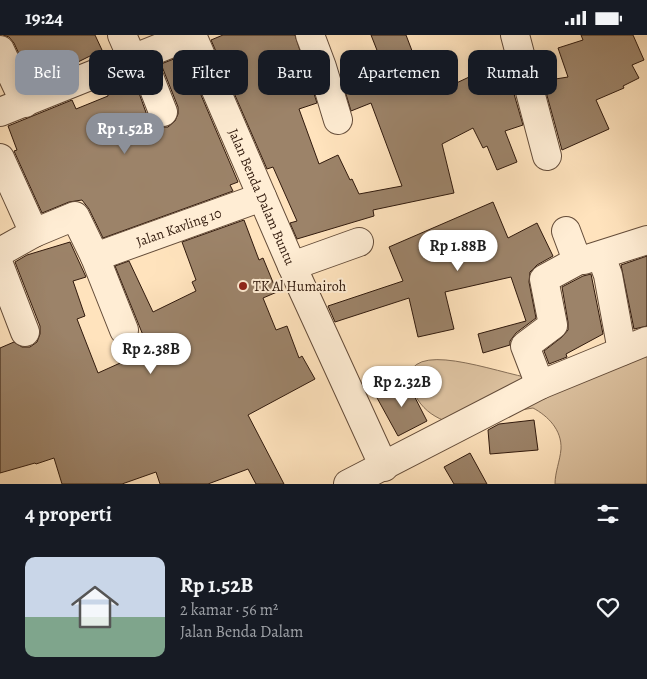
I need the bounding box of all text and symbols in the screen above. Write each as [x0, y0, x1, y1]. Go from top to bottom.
text: 19:24 [25, 5, 63, 31]
chip: Beli [15, 50, 79, 95]
chip: Sewa [89, 50, 163, 95]
chip: Filter [173, 50, 248, 95]
chip: Baru [258, 50, 330, 95]
chip: Apartemen [340, 50, 458, 95]
chip: Rumah [468, 50, 557, 95]
pin: Rp 1.52B [73, 113, 177, 155]
text: Rp 1.52B [97, 118, 153, 140]
street label: Jalan Benda Dalam Buntu [224, 125, 300, 268]
street label: Jalan Kavling 10 [133, 203, 224, 251]
pin: Rp 1.88B [406, 229, 510, 272]
text: Rp 1.88B [430, 235, 486, 257]
place label: TK Al Humairoh [253, 277, 347, 296]
marker: TK Al Humairoh [237, 280, 249, 292]
pin: Rp 2.38B [99, 333, 203, 375]
text: Rp 2.38B [122, 338, 180, 360]
pin: Rp 2.32B [350, 365, 454, 408]
text: Rp 2.32B [373, 371, 431, 393]
text: 4 properti [25, 500, 112, 528]
icon: filters [594, 500, 622, 528]
text: Rp 1.52B [180, 571, 254, 599]
icon: home [65, 577, 125, 637]
icon: heart [594, 593, 622, 621]
text: 2 kamar · 56 m² [180, 599, 278, 621]
text: Jalan Benda Dalam [180, 621, 303, 643]

